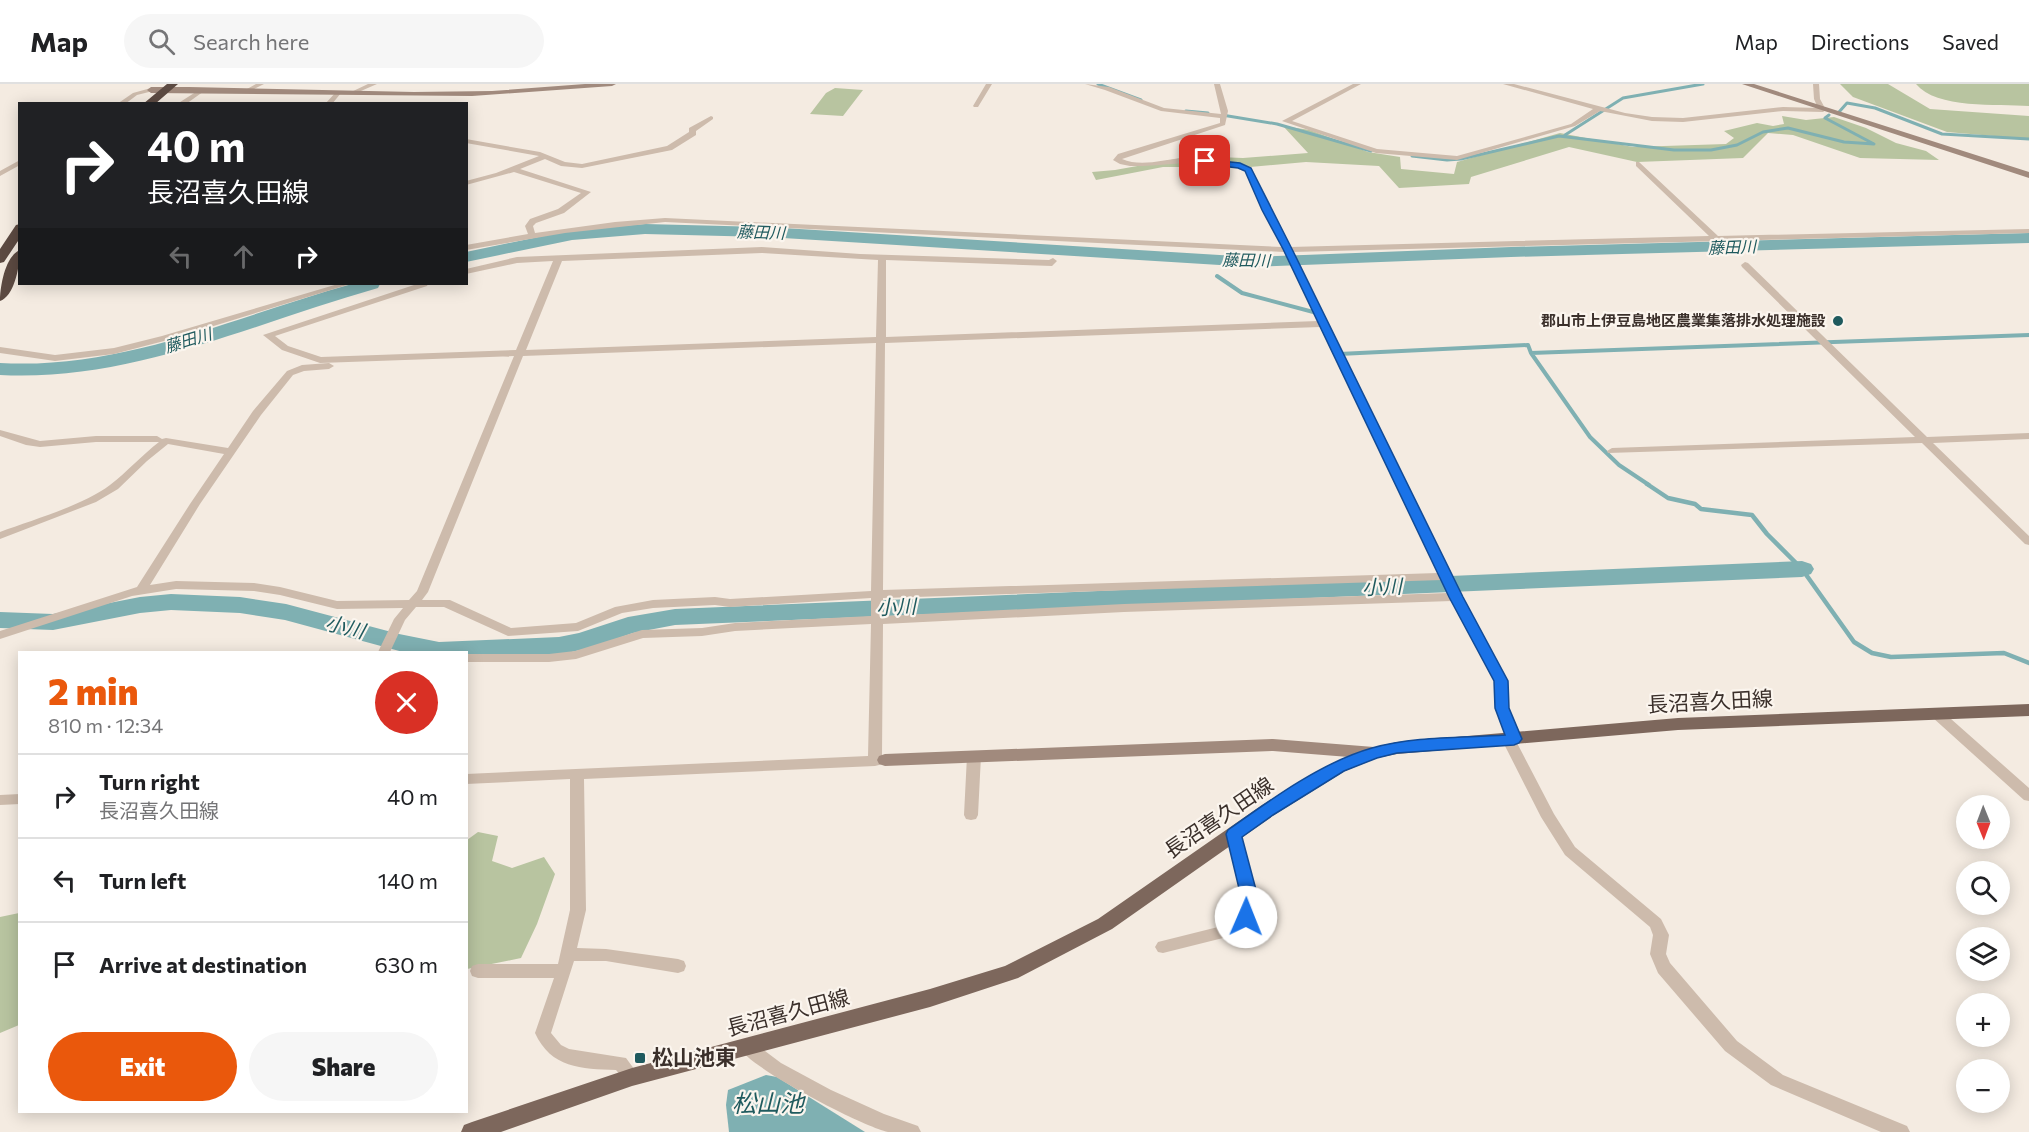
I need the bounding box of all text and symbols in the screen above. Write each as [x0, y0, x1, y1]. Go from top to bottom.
search box [124, 14, 544, 68]
text: Map [30, 24, 88, 58]
icon: search [145, 25, 178, 58]
text: Search here [193, 28, 309, 55]
text: Map [1735, 29, 1778, 54]
text: Directions [1811, 29, 1909, 54]
text: Saved [1942, 29, 1999, 54]
text: 40 m [147, 119, 245, 171]
icon: right [48, 126, 126, 204]
pin [1179, 135, 1230, 186]
icon: arrive [1188, 144, 1221, 177]
text: 長沼喜久田線 [147, 175, 309, 208]
water label: 藤田川 [737, 221, 787, 242]
water label: 藤田川 [1708, 236, 1758, 257]
icon: left [164, 240, 197, 273]
icon: ahead [227, 240, 260, 273]
icon: right [290, 240, 323, 273]
water label: 藤田川 [1222, 250, 1272, 269]
place label: 郡山市上伊豆島地区農業集落排水処理施設 [1541, 311, 1826, 329]
marker: 郡山市上伊豆島地区農業集落排水処理施設 [1831, 314, 1845, 328]
water label: 藤田川 [162, 323, 215, 356]
water label: 小川 [1362, 573, 1404, 599]
water label: 小川 [876, 593, 918, 619]
water label: 小川 [323, 610, 369, 643]
text: 2 min [48, 668, 138, 712]
button: close [375, 671, 438, 734]
street label: 長沼喜久田線 [1646, 685, 1773, 716]
text: 810 m · 12:34 [48, 713, 163, 737]
text: Turn right [99, 768, 200, 795]
street label: 長沼喜久田線 [1159, 771, 1277, 862]
icon: right [48, 780, 81, 813]
text: 40 m [387, 783, 438, 810]
north arrow [1956, 795, 2010, 849]
map controls [1956, 795, 2010, 1113]
text: 長沼喜久田線 [99, 798, 219, 822]
button: search [1956, 861, 2010, 915]
icon: left [48, 864, 81, 897]
text: Turn left [99, 867, 186, 894]
text: 140 m [378, 867, 438, 894]
position arrow [1214, 885, 1278, 949]
button: layers [1956, 927, 2010, 981]
icon: arrive [48, 948, 81, 981]
text: Arrive at destination [99, 951, 307, 978]
text: 630 m [374, 951, 438, 978]
street label: 長沼喜久田線 [724, 983, 852, 1040]
button: + [1956, 993, 2010, 1047]
button: Exit [48, 1032, 237, 1101]
button: Share [249, 1032, 438, 1101]
place label: 松山池東 [652, 1044, 736, 1069]
marker: 松山池東 [633, 1051, 647, 1065]
button: − [1956, 1059, 2010, 1113]
water label: 松山池 [732, 1088, 806, 1117]

